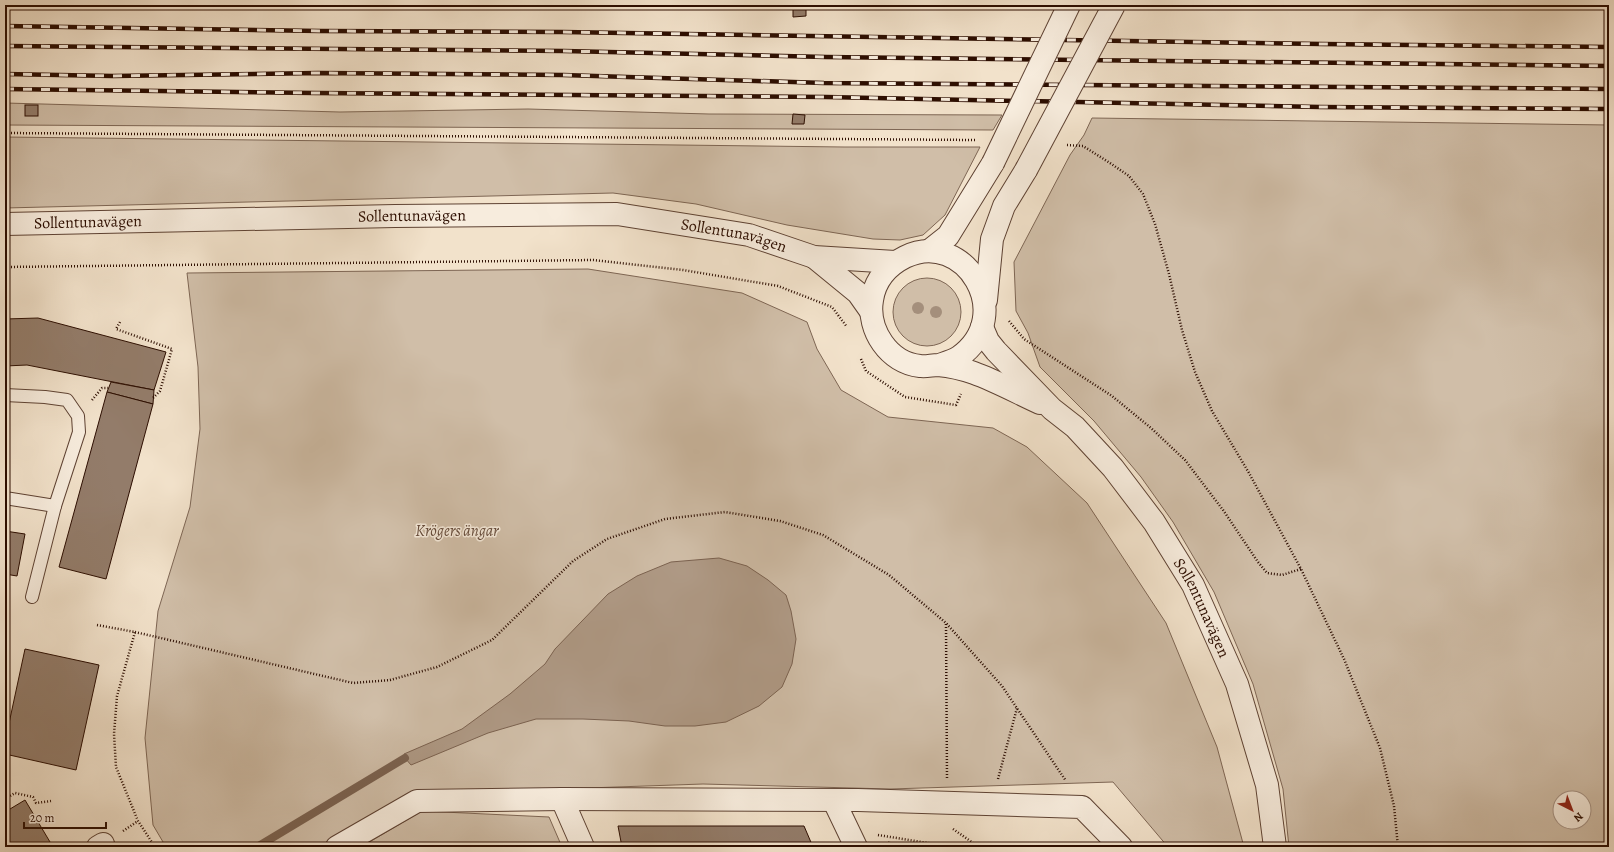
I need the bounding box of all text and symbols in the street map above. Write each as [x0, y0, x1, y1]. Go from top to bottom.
street label: Sollentunavägen [358, 204, 466, 228]
street label: Sollentunavägen [34, 210, 142, 234]
street label: Sollentunavägen [679, 213, 790, 258]
park label: Krögers ängar [415, 520, 499, 542]
street label: Sollentunavägen [1168, 554, 1235, 661]
north arrow [1552, 790, 1592, 830]
scale bar [24, 804, 106, 830]
text: N [1570, 809, 1586, 825]
text: 20 m [30, 810, 54, 826]

